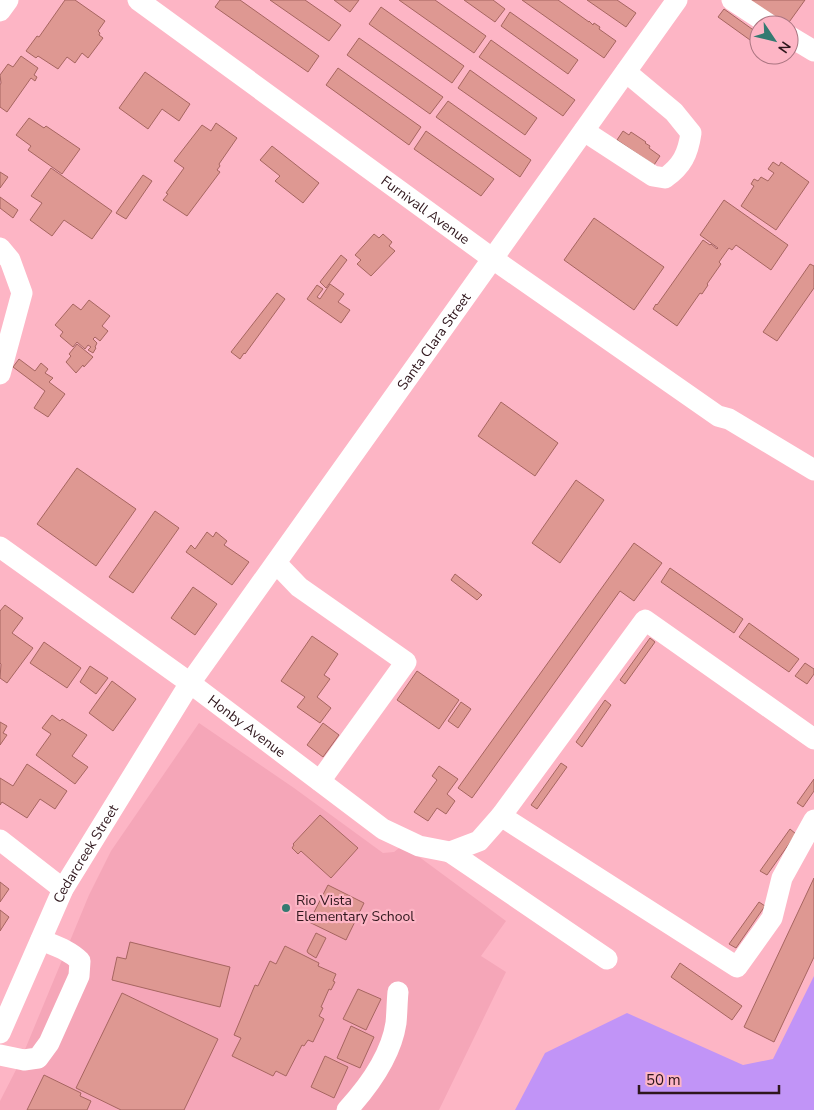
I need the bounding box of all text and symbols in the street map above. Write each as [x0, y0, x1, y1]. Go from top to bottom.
north arrow [749, 15, 799, 65]
text: N [773, 37, 795, 57]
street label: Furnivall Avenue [377, 171, 474, 249]
street label: Santa Clara Street [393, 289, 475, 394]
street label: Honby Avenue [204, 691, 289, 762]
street label: Cedarcreek Street [49, 801, 123, 906]
place label: Rio Vista Elementary School [296, 891, 415, 926]
marker: Rio Vista Elementary School [280, 902, 292, 914]
scale bar [639, 1062, 779, 1094]
text: 50 m [646, 1070, 681, 1090]

